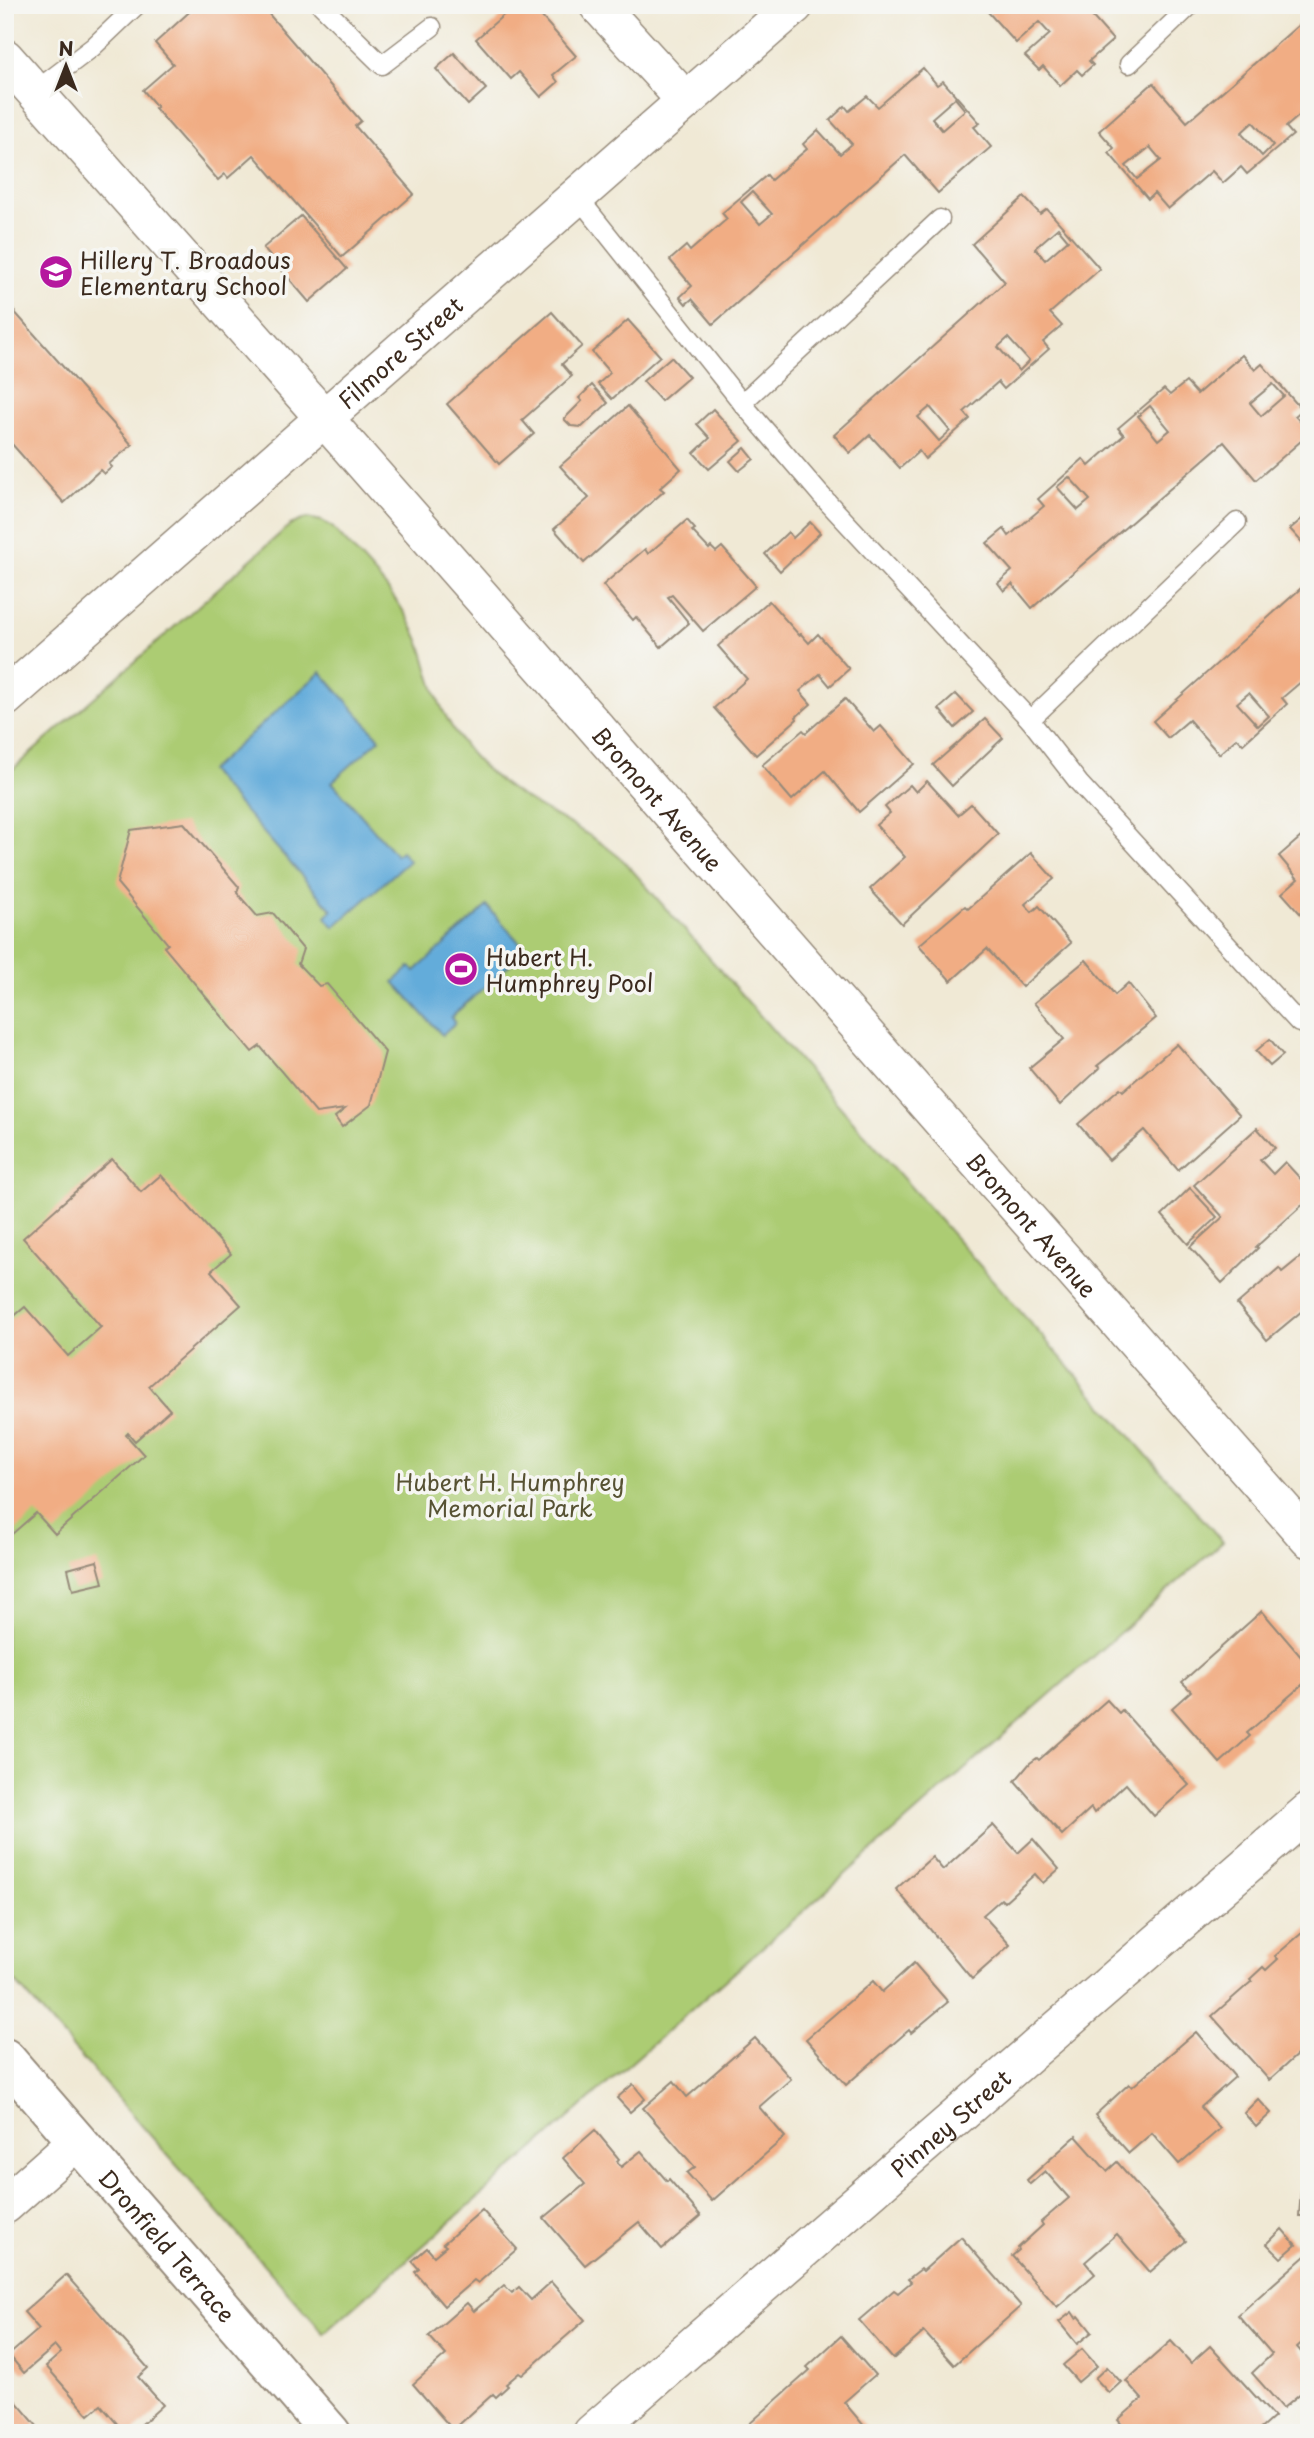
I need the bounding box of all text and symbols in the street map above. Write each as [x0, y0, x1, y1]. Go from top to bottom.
north arrow [32, 32, 102, 102]
text: N [58, 34, 74, 62]
place label: Hillery T. Broadous Elementary School [80, 242, 291, 303]
school or university icon: Hillery T. Broadous Elementary School [37, 253, 75, 291]
street label: Filmore Street [329, 287, 470, 416]
street label: Bromont Avenue [584, 718, 732, 878]
place label: Hubert H. Humphrey Pool [486, 939, 653, 1000]
sports icon: Hubert H. Humphrey Pool [442, 950, 480, 988]
street label: Bromont Avenue [959, 1144, 1106, 1304]
park label: Hubert H. Humphrey Memorial Park [395, 1464, 625, 1525]
street label: Pinney Street [882, 2060, 1018, 2185]
street label: Dronfield Terrace [91, 2161, 244, 2330]

